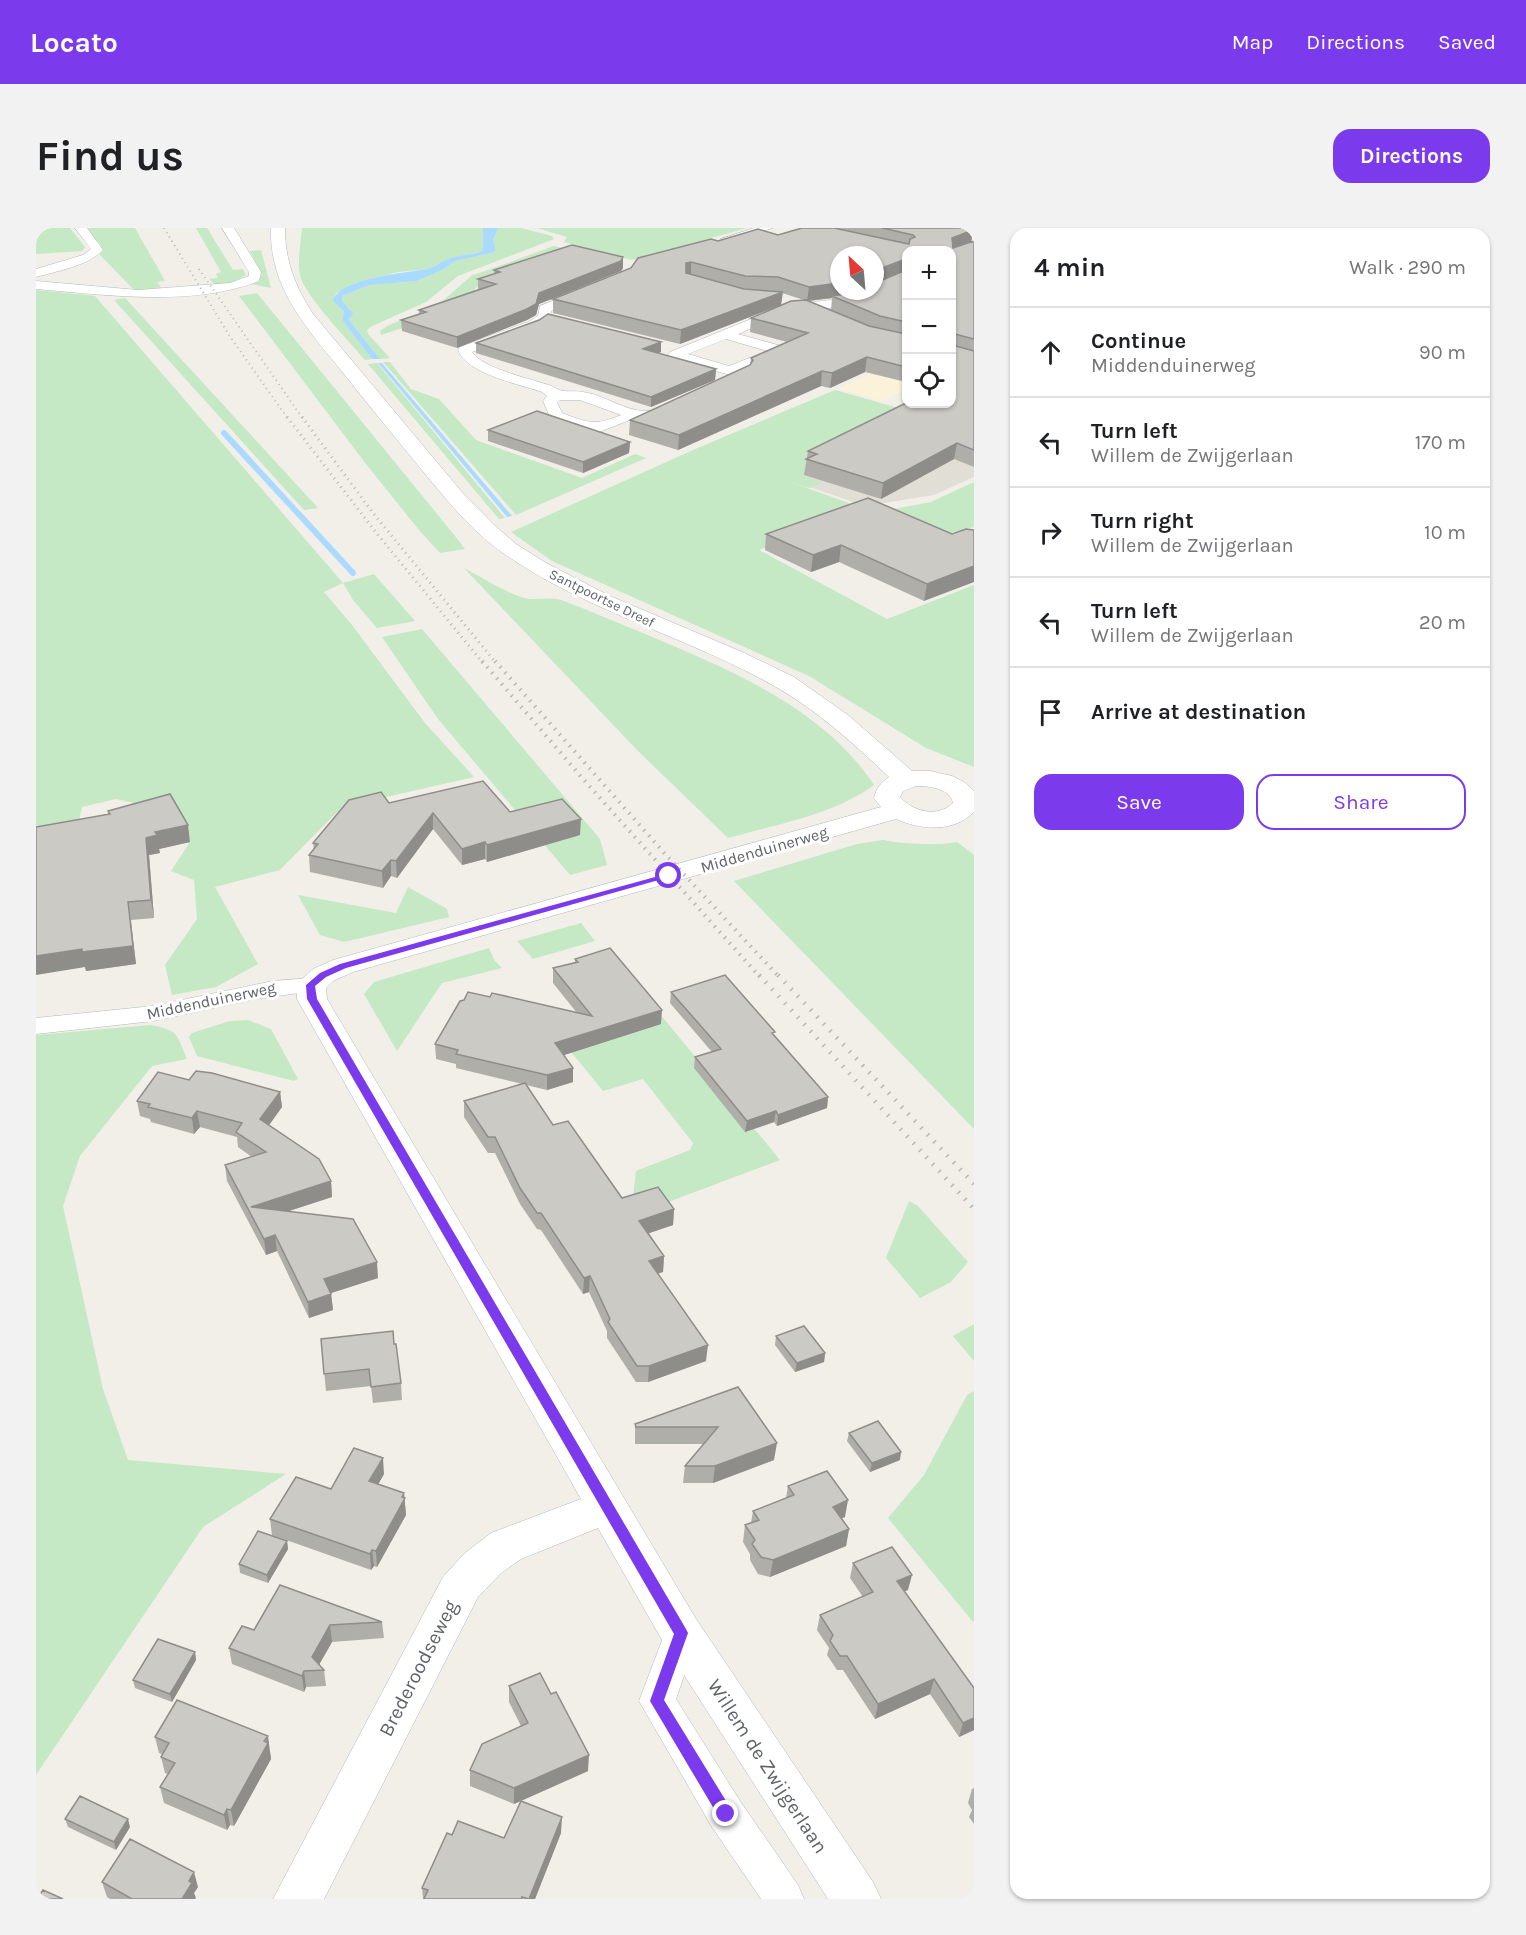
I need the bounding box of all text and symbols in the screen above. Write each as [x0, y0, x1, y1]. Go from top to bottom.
text: Locato [30, 26, 118, 59]
text: Map [1232, 30, 1273, 54]
text: Directions [1306, 30, 1405, 54]
text: Saved [1438, 30, 1496, 54]
button: Directions [1333, 129, 1490, 183]
text: Find us [36, 131, 184, 181]
north arrow [830, 246, 884, 300]
map controls [902, 246, 956, 408]
button: + [902, 246, 956, 300]
text: 4 min [1034, 252, 1105, 283]
text: Walk · 290 m [1349, 256, 1466, 279]
button: − [902, 300, 956, 354]
text: Continue [1091, 328, 1186, 354]
icon: ahead [1034, 336, 1067, 369]
text: 90 m [1419, 341, 1466, 364]
button: locate [902, 354, 956, 408]
text: Middenduinerweg [1091, 354, 1255, 377]
text: Turn left [1091, 418, 1178, 444]
icon: left [1034, 426, 1067, 459]
text: 170 m [1415, 431, 1466, 454]
text: Willem de Zwijgerlaan [1091, 444, 1294, 467]
text: Turn right [1091, 508, 1194, 534]
icon: right [1034, 516, 1067, 549]
text: 10 m [1424, 521, 1466, 544]
text: Willem de Zwijgerlaan [1091, 534, 1294, 557]
street label: Santpoortse Dreef [546, 566, 657, 631]
text: Turn left [1091, 598, 1178, 624]
icon: left [1034, 606, 1067, 639]
text: 20 m [1419, 611, 1466, 634]
text: Willem de Zwijgerlaan [1091, 624, 1294, 647]
icon: arrive [1034, 696, 1067, 729]
text: Arrive at destination [1091, 699, 1306, 725]
button: Save [1034, 774, 1244, 830]
button: Share [1256, 774, 1466, 830]
street label: Middenduinerweg [698, 822, 830, 877]
route start [655, 862, 681, 888]
street label: Middenduinerweg [145, 978, 277, 1023]
street label: Brederoodseweg [374, 1596, 463, 1740]
street label: Willem de Zwijgerlaan [703, 1675, 832, 1858]
route end [712, 1800, 738, 1826]

